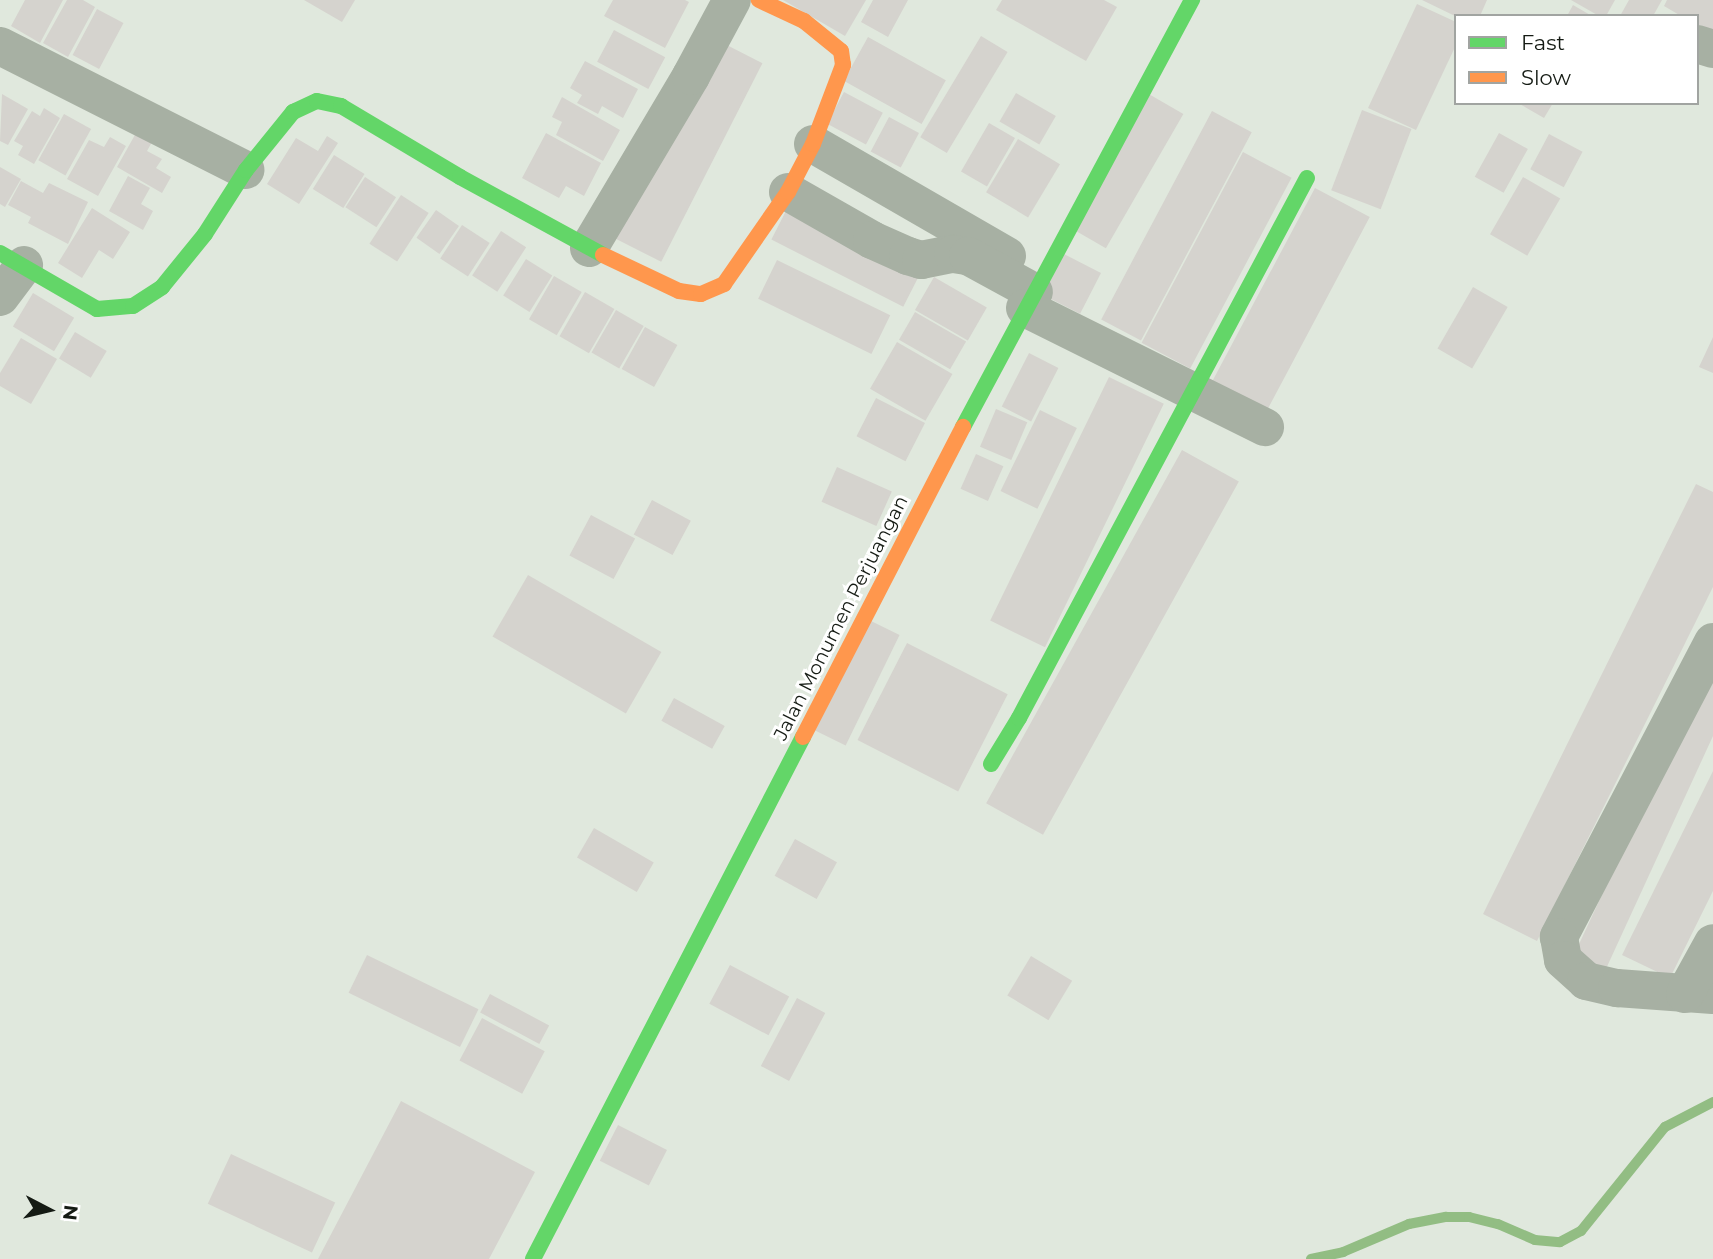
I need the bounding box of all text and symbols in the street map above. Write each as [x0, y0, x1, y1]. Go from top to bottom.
legend [1454, 14, 1699, 105]
text: Fast [1521, 30, 1565, 55]
text: Slow [1521, 65, 1571, 90]
street label: Jalan Monumen Perjuangan [769, 492, 913, 744]
north arrow [14, 1175, 84, 1245]
text: N [58, 1204, 83, 1222]

